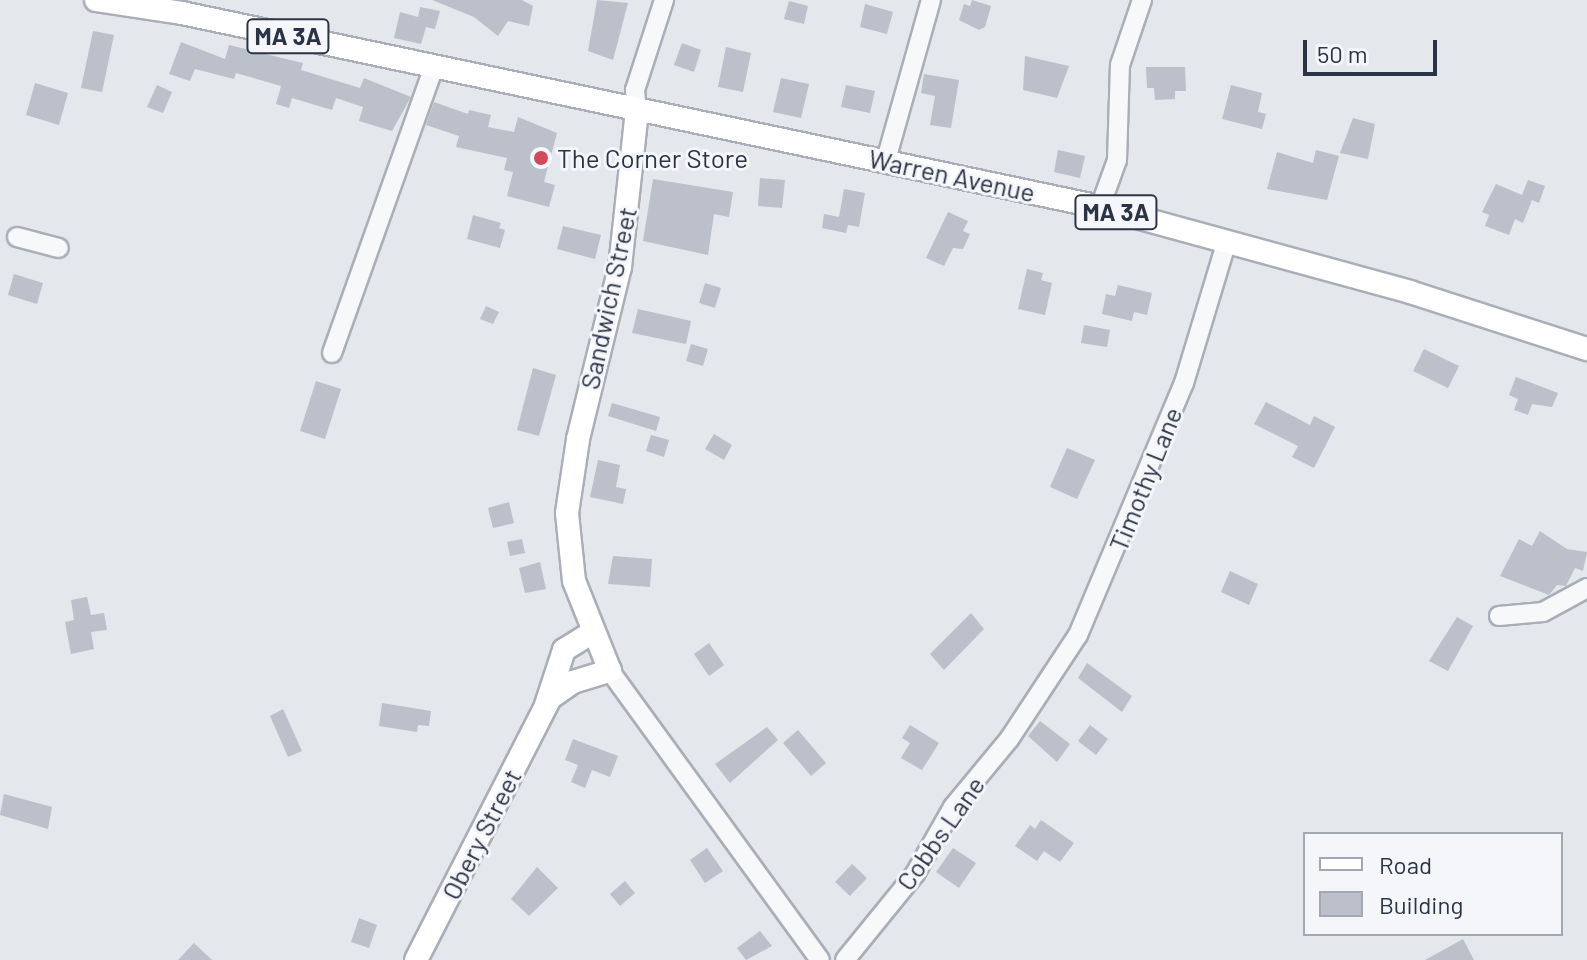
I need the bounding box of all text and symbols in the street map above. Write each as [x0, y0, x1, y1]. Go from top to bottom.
road number: MA 3A [246, 16, 330, 56]
scale bar [1307, 24, 1441, 74]
text: 50 m [1317, 39, 1368, 68]
place label: The Corner Store [557, 142, 748, 174]
street label: Warren Avenue [866, 142, 1038, 208]
marker: The Corner Store [532, 149, 550, 167]
road number: MA 3A [1074, 192, 1158, 232]
street label: Sandwich Street [573, 204, 643, 392]
street label: Timothy Lane [1102, 402, 1188, 556]
street label: Obery Street [435, 763, 527, 905]
street label: Cobbs Lane [889, 770, 991, 896]
legend [1303, 832, 1563, 936]
text: Road [1379, 850, 1432, 879]
text: Building [1379, 890, 1463, 919]

